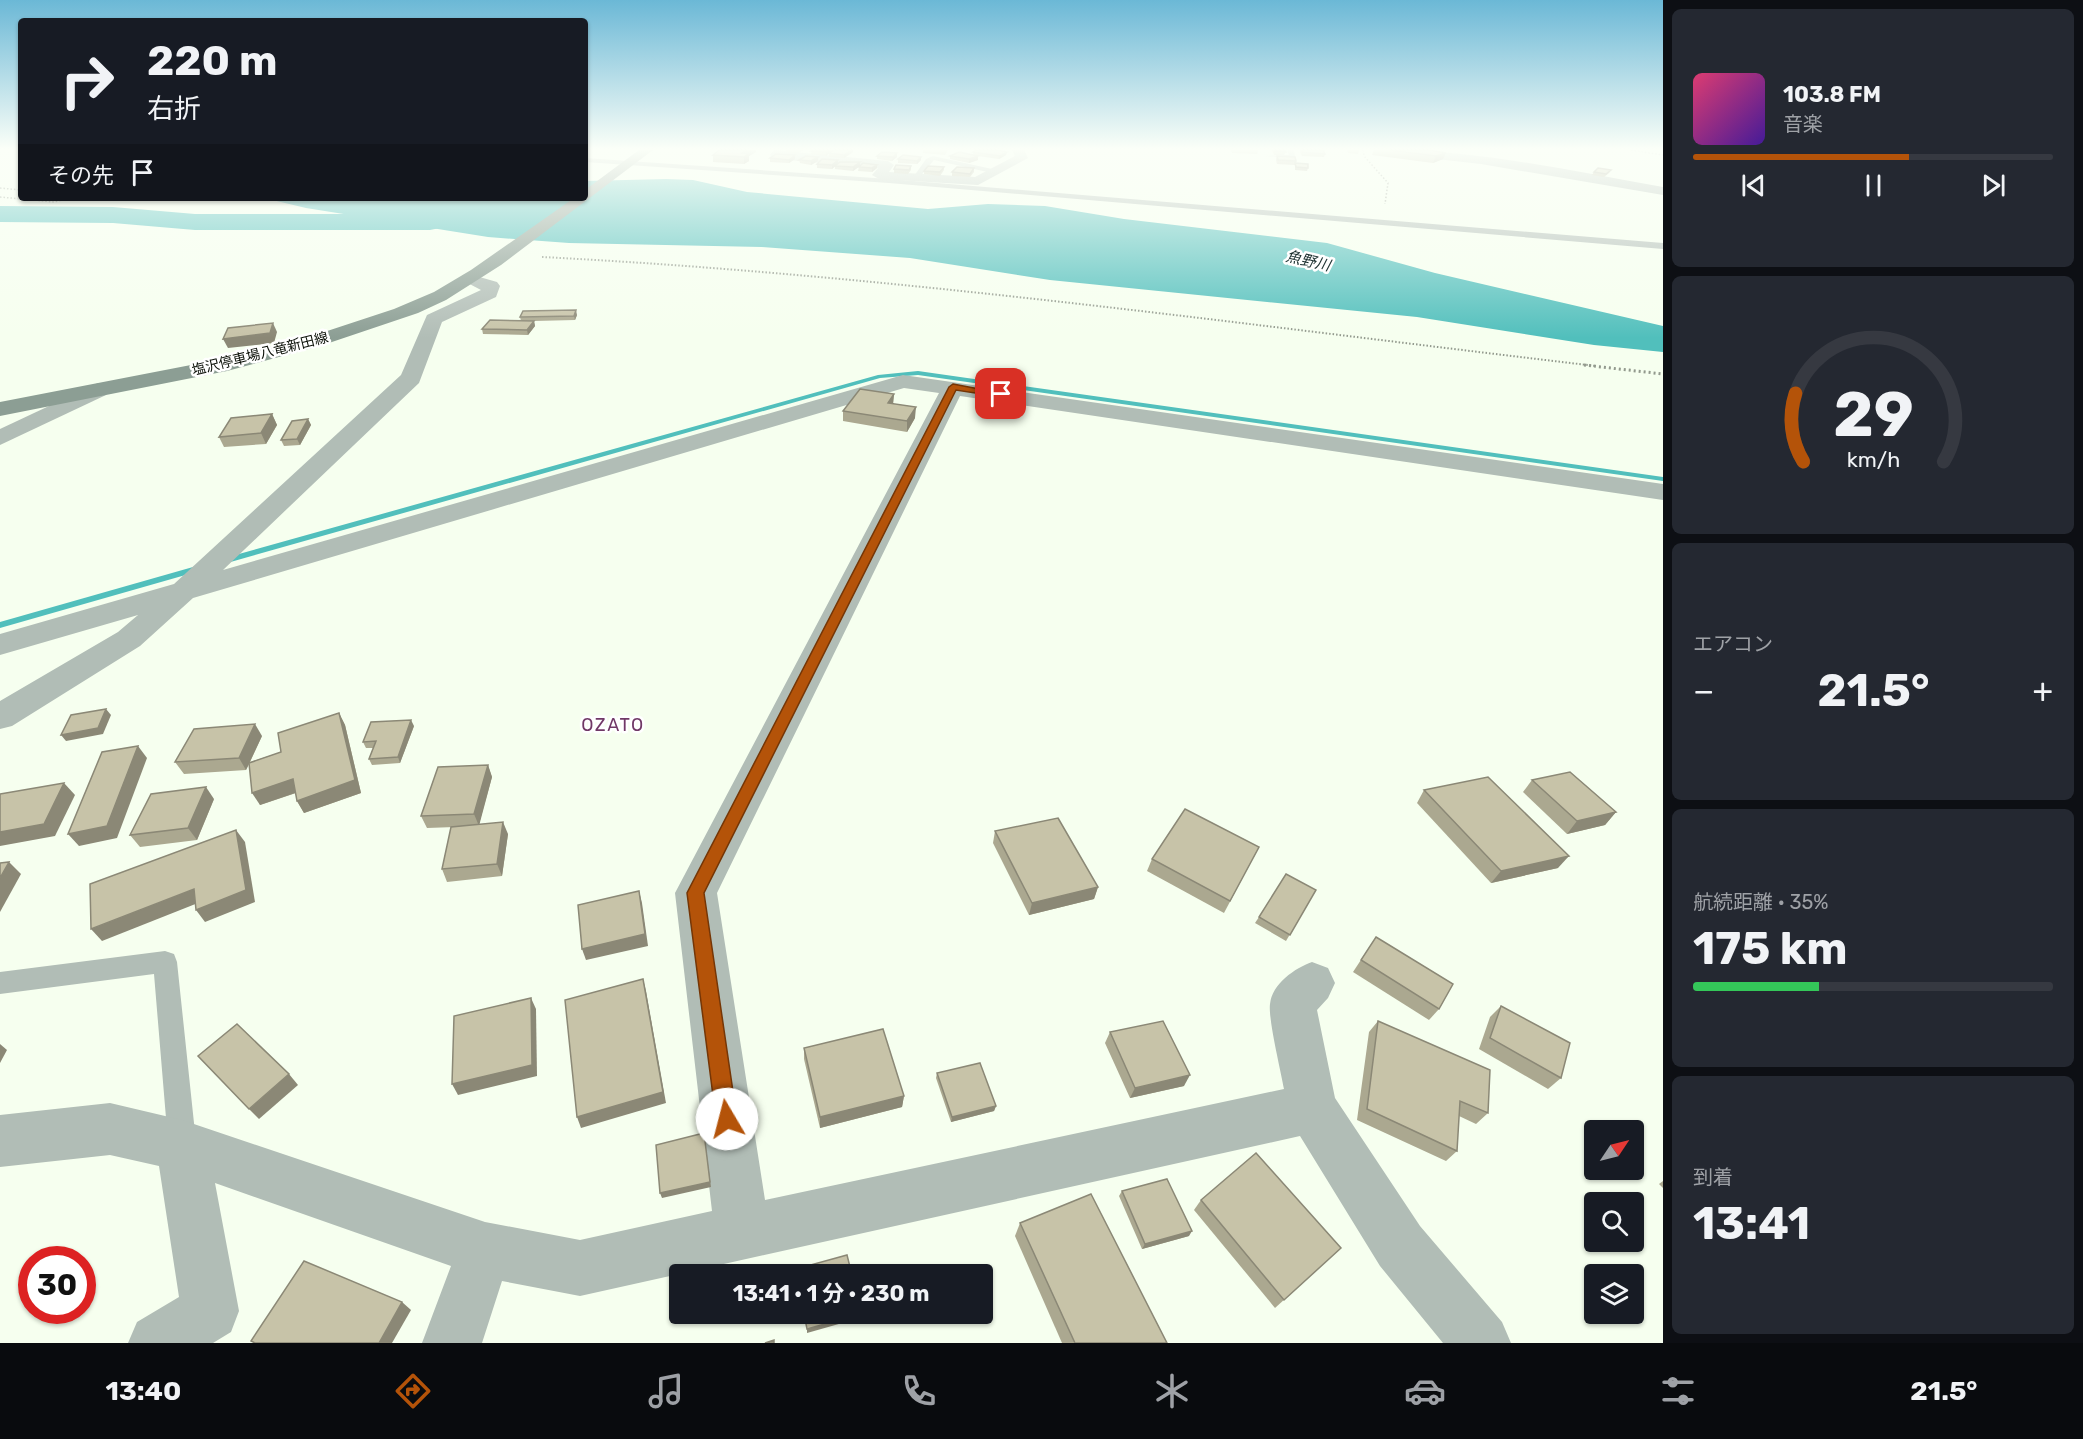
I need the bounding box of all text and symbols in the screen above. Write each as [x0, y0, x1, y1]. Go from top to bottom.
text: 220 m [147, 36, 278, 86]
icon: right [48, 42, 126, 120]
text: 103.8 FM [1783, 81, 1881, 108]
text: 右折 [147, 93, 201, 125]
text: 音楽 [1783, 112, 1823, 136]
icon: arrive [126, 156, 159, 189]
text: その先 [48, 162, 114, 189]
icon: previous [1737, 169, 1770, 202]
icon: pause [1857, 169, 1890, 202]
icon: next [1977, 169, 2010, 202]
water label: 魚野川 [1284, 247, 1334, 275]
street label: 塩沢停車場八竜新田線 [190, 329, 330, 379]
pin [975, 368, 1026, 419]
icon: arrive [984, 377, 1017, 410]
text: 29 [1833, 378, 1913, 452]
text: km/h [1846, 447, 1900, 472]
text: エアコン [1693, 632, 1773, 656]
text: 21.5° [1817, 664, 1929, 717]
text: − [1693, 671, 1714, 710]
text: + [2032, 671, 2053, 710]
district label: OZATO [581, 714, 645, 736]
text: 航続距離 · 35% [1693, 890, 1829, 914]
text: 175 km [1693, 922, 1847, 975]
position arrow [695, 1087, 759, 1151]
north arrow [1584, 1120, 1644, 1180]
map controls [1584, 1120, 1644, 1324]
text: 到着 [1693, 1165, 1733, 1189]
button: search [1584, 1192, 1644, 1252]
text: 13:41 [1693, 1197, 1810, 1250]
speed limit sign: 30 [18, 1246, 96, 1324]
button: layers [1584, 1264, 1644, 1324]
text: 13:41 · 1 分 · 230 m [733, 1280, 929, 1307]
icon: directions [392, 1370, 434, 1412]
icon: music [645, 1370, 687, 1412]
icon: phone [898, 1370, 940, 1412]
icon: climate [1151, 1370, 1193, 1412]
icon: car [1404, 1370, 1446, 1412]
icon: filters [1657, 1370, 1699, 1412]
text: 13:40 [105, 1375, 181, 1407]
text: 21.5° [1910, 1375, 1977, 1407]

